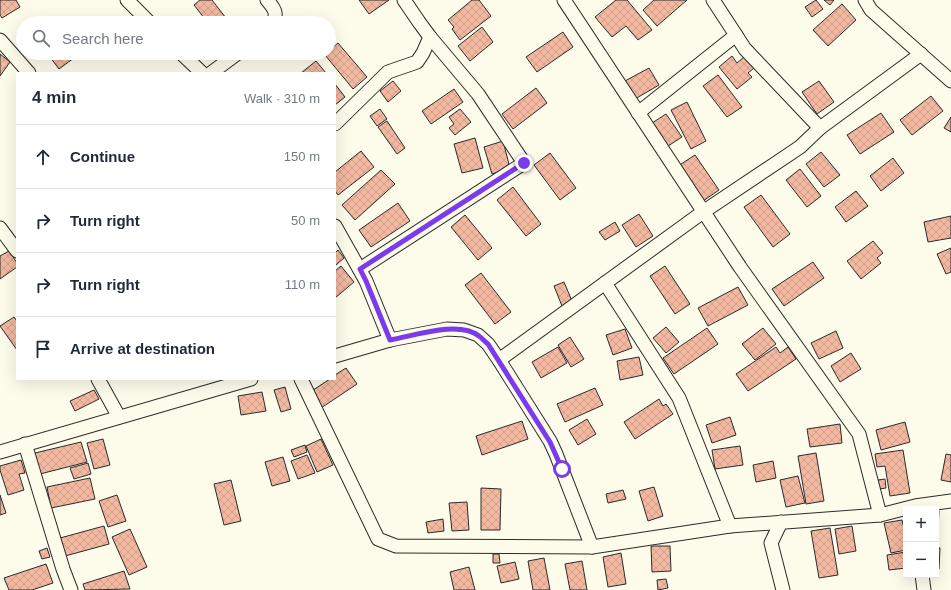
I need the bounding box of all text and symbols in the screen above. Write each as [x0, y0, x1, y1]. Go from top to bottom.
search box [16, 16, 336, 60]
icon: search [30, 27, 52, 49]
text: Search here [62, 30, 144, 47]
text: 4 min [32, 88, 76, 107]
text: Walk · 310 m [244, 91, 320, 106]
icon: ahead [32, 146, 54, 168]
text: Continue [70, 148, 135, 165]
text: 150 m [284, 149, 320, 164]
route end [515, 154, 533, 172]
icon: right [32, 210, 54, 232]
text: Turn right [70, 212, 140, 229]
text: 50 m [291, 213, 320, 228]
icon: right [32, 274, 54, 296]
text: Turn right [70, 276, 140, 293]
text: 110 m [285, 277, 320, 292]
icon: arrive [32, 338, 54, 360]
text: Arrive at destination [70, 340, 215, 357]
route start [553, 460, 571, 478]
map controls [903, 506, 939, 578]
button: + [903, 506, 939, 542]
button: − [903, 542, 939, 578]

